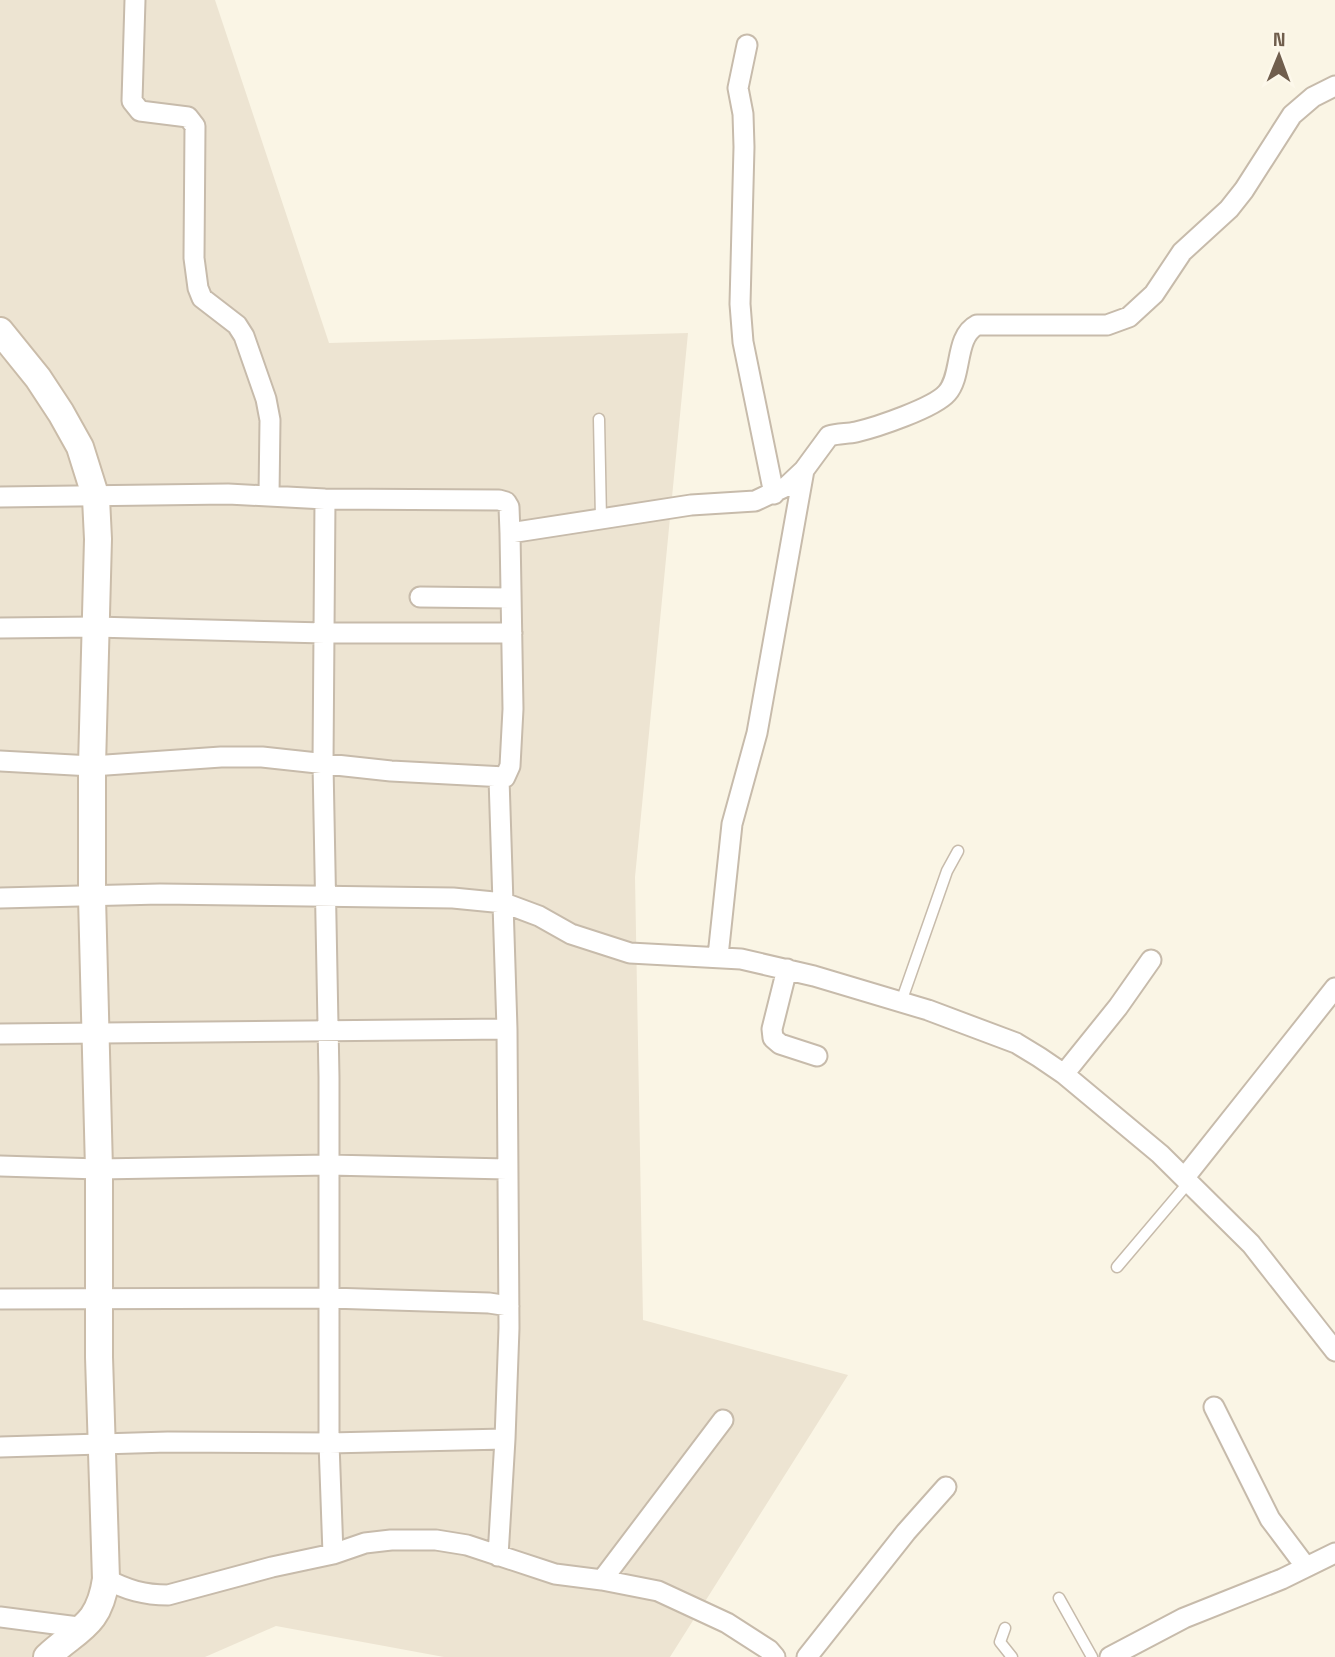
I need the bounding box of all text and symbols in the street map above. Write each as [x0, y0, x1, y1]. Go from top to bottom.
north arrow [1244, 21, 1314, 91]
text: N [1273, 27, 1286, 52]

